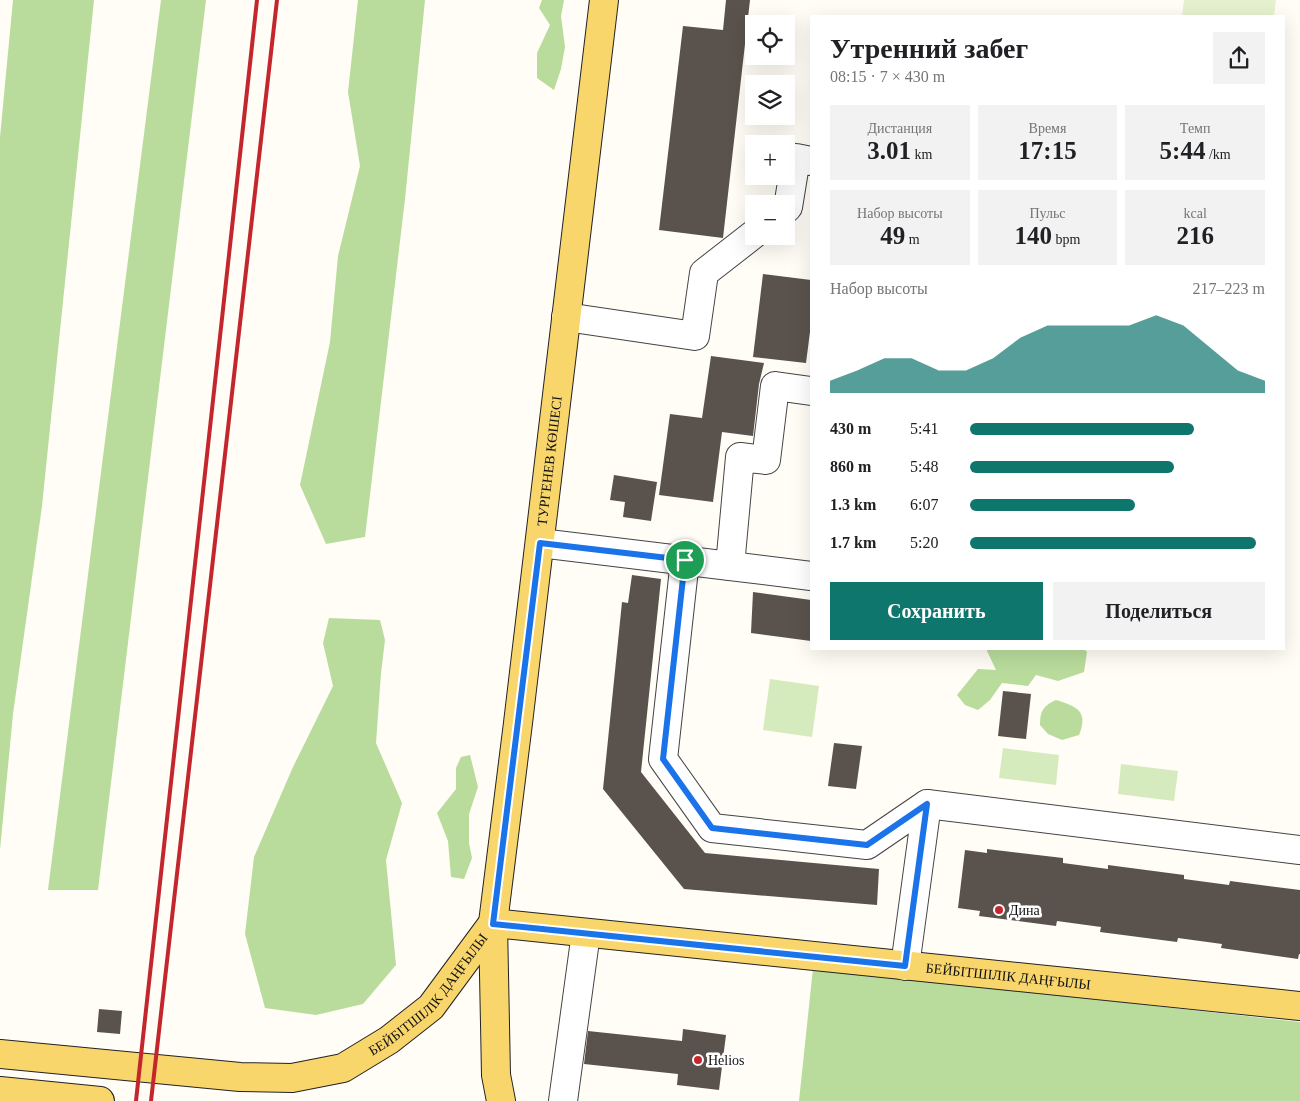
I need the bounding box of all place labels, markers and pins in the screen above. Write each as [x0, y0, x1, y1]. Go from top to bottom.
pin [664, 539, 706, 581]
place label: Дина [1009, 903, 1041, 918]
marker: Дина [993, 904, 1005, 916]
place label: Helios [708, 1053, 745, 1068]
marker: Helios [692, 1054, 704, 1066]

